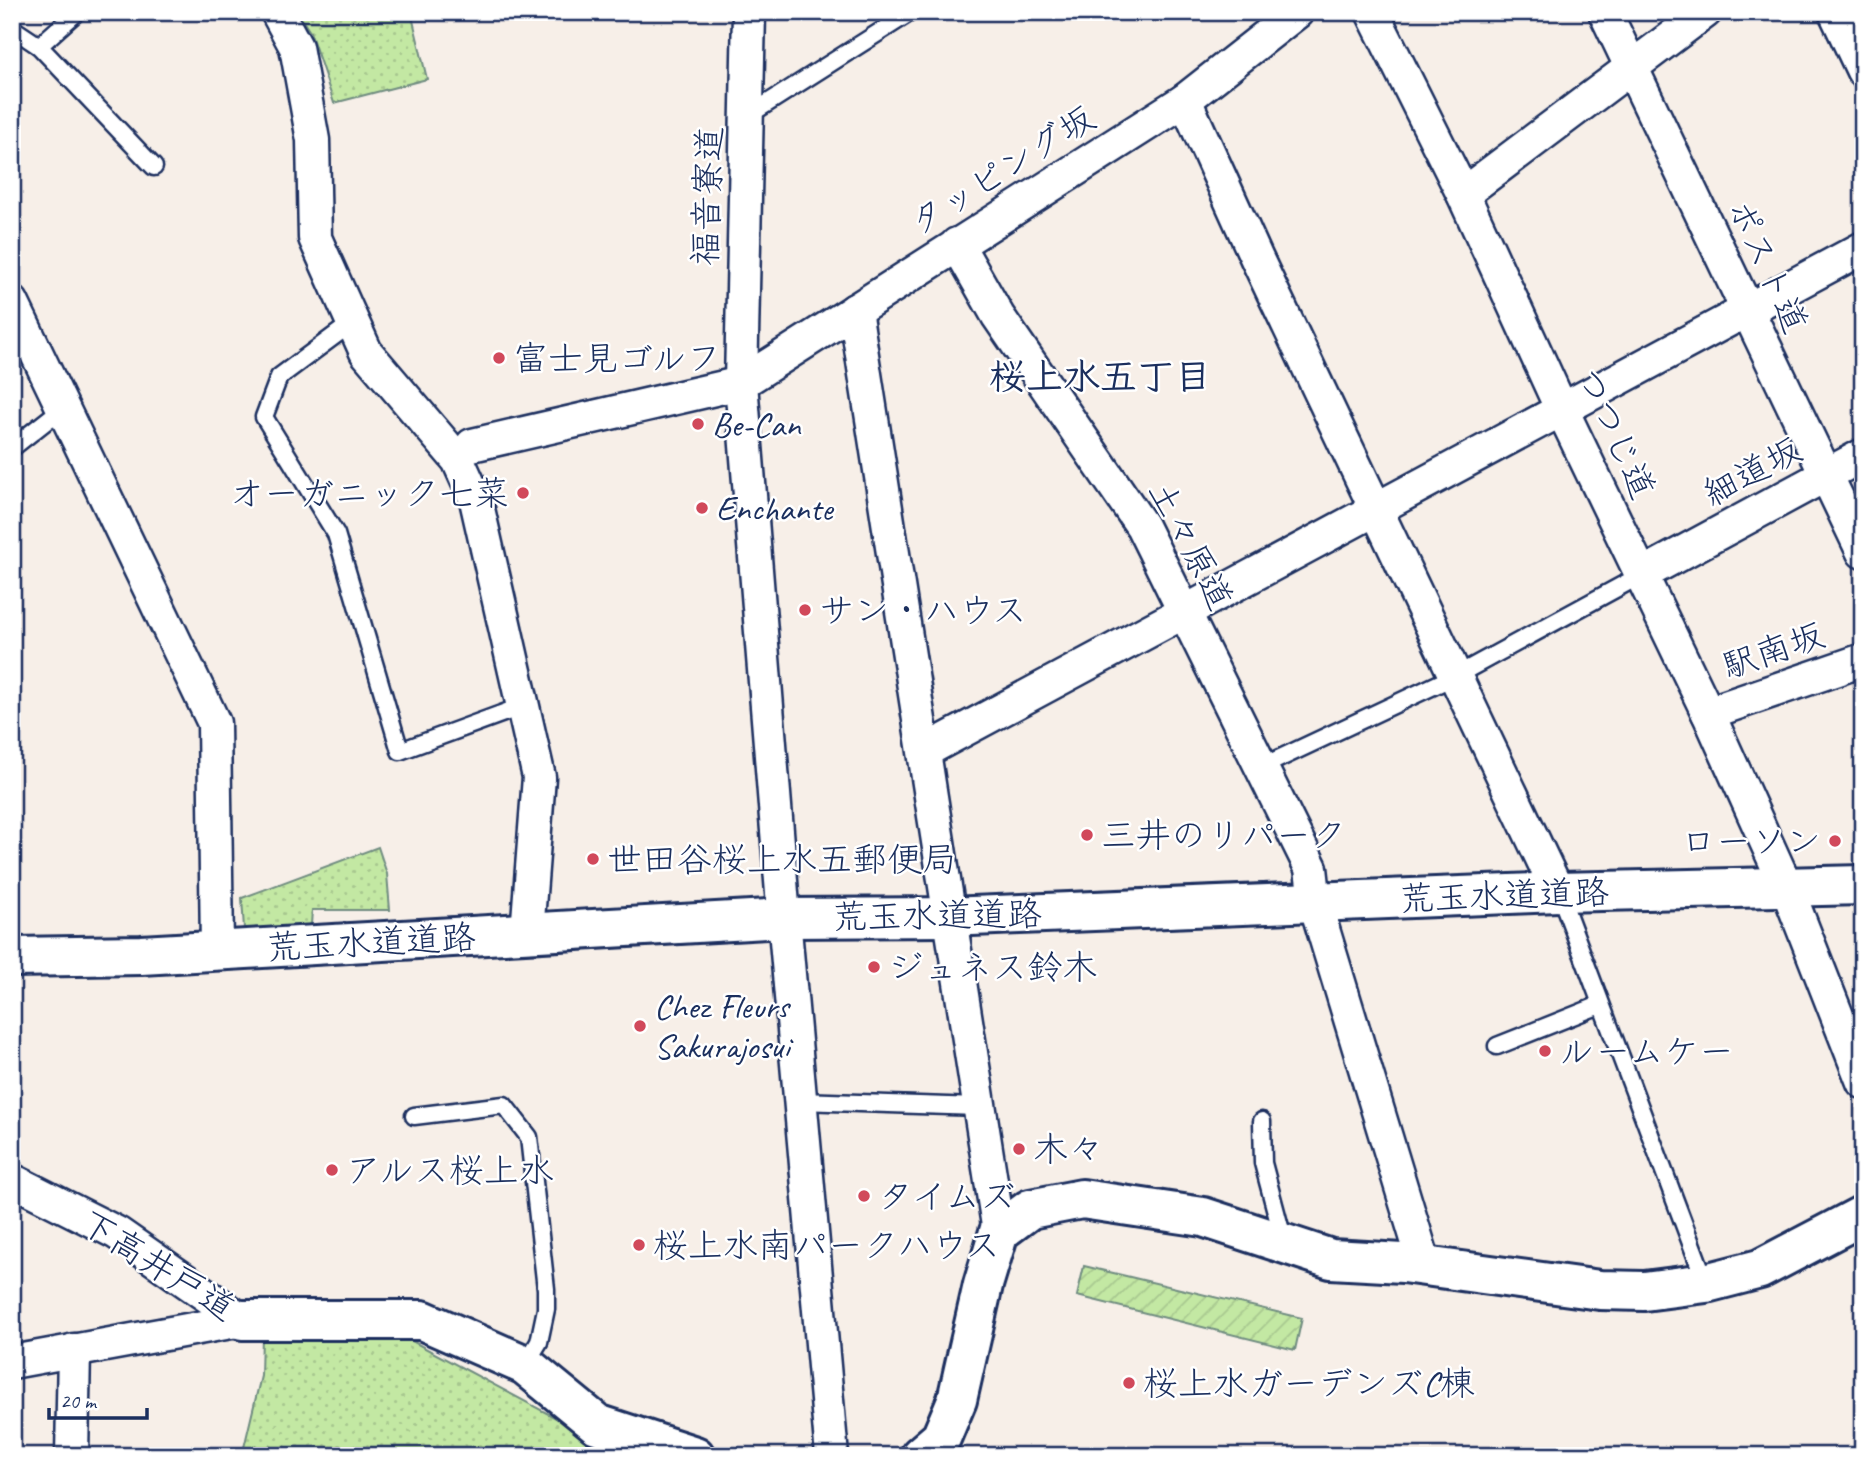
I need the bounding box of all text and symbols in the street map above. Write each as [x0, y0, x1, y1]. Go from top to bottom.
street label: タッピング坂 [901, 96, 1103, 245]
street label: 福音寮道 [683, 125, 732, 267]
street label: ポスト道 [1717, 192, 1818, 340]
place label: 富士見ゴルフ [513, 336, 722, 381]
marker: 富士見ゴルフ [491, 350, 507, 366]
district label: 桜上水五丁目 [989, 353, 1211, 400]
street label: つつじ道 [1566, 360, 1666, 506]
place label: Be-Can [712, 402, 802, 447]
marker: Be-Can [690, 416, 706, 432]
street label: 細道坂 [1695, 427, 1809, 516]
place label: オーガニック七菜 [229, 471, 509, 516]
street label: 土々原道 [1138, 473, 1243, 618]
marker: オーガニック七菜 [515, 485, 531, 501]
place label: Enchante [716, 486, 835, 531]
marker: Enchante [694, 500, 710, 516]
place label: サン・ハウス [819, 588, 1027, 633]
marker: サン・ハウス [797, 602, 813, 618]
street label: 駅南坂 [1716, 612, 1830, 689]
place label: 三井のリパーク [1101, 813, 1346, 858]
place label: ローソン [1681, 819, 1821, 864]
marker: 三井のリパーク [1079, 827, 1095, 843]
marker: ローソン [1827, 833, 1843, 849]
place label: 世田谷桜上水五郵便局 [607, 837, 957, 882]
marker: 世田谷桜上水五郵便局 [585, 851, 601, 867]
street label: 荒玉水道道路 [1398, 869, 1610, 922]
street label: 荒玉水道道路 [832, 891, 1042, 940]
street label: 荒玉水道道路 [265, 915, 477, 970]
place label: ジュネス鈴木 [888, 945, 1097, 990]
marker: ジュネス鈴木 [866, 959, 882, 975]
place label: Chez Fleurs Sakurajosui [654, 984, 794, 1069]
marker: Chez Fleurs Sakurajosui [632, 1018, 648, 1034]
place label: ルームケー [1559, 1029, 1734, 1074]
marker: ルームケー [1537, 1043, 1553, 1059]
place label: 木々 [1033, 1127, 1103, 1172]
marker: 木々 [1011, 1141, 1027, 1157]
place label: アルス桜上水 [346, 1148, 554, 1193]
marker: アルス桜上水 [324, 1162, 340, 1178]
place label: タイムズ [878, 1174, 1015, 1219]
marker: タイムズ [856, 1188, 872, 1204]
street label: 下高井戸道 [72, 1200, 244, 1331]
place label: 桜上水南パークハウス [653, 1223, 1000, 1268]
marker: 桜上水南パークハウス [631, 1237, 647, 1253]
place label: 桜上水ガーデンズC棟 [1143, 1361, 1475, 1406]
marker: 桜上水ガーデンズC棟 [1121, 1375, 1137, 1391]
scale bar [49, 1377, 147, 1421]
text: 20 m [60, 1388, 98, 1414]

